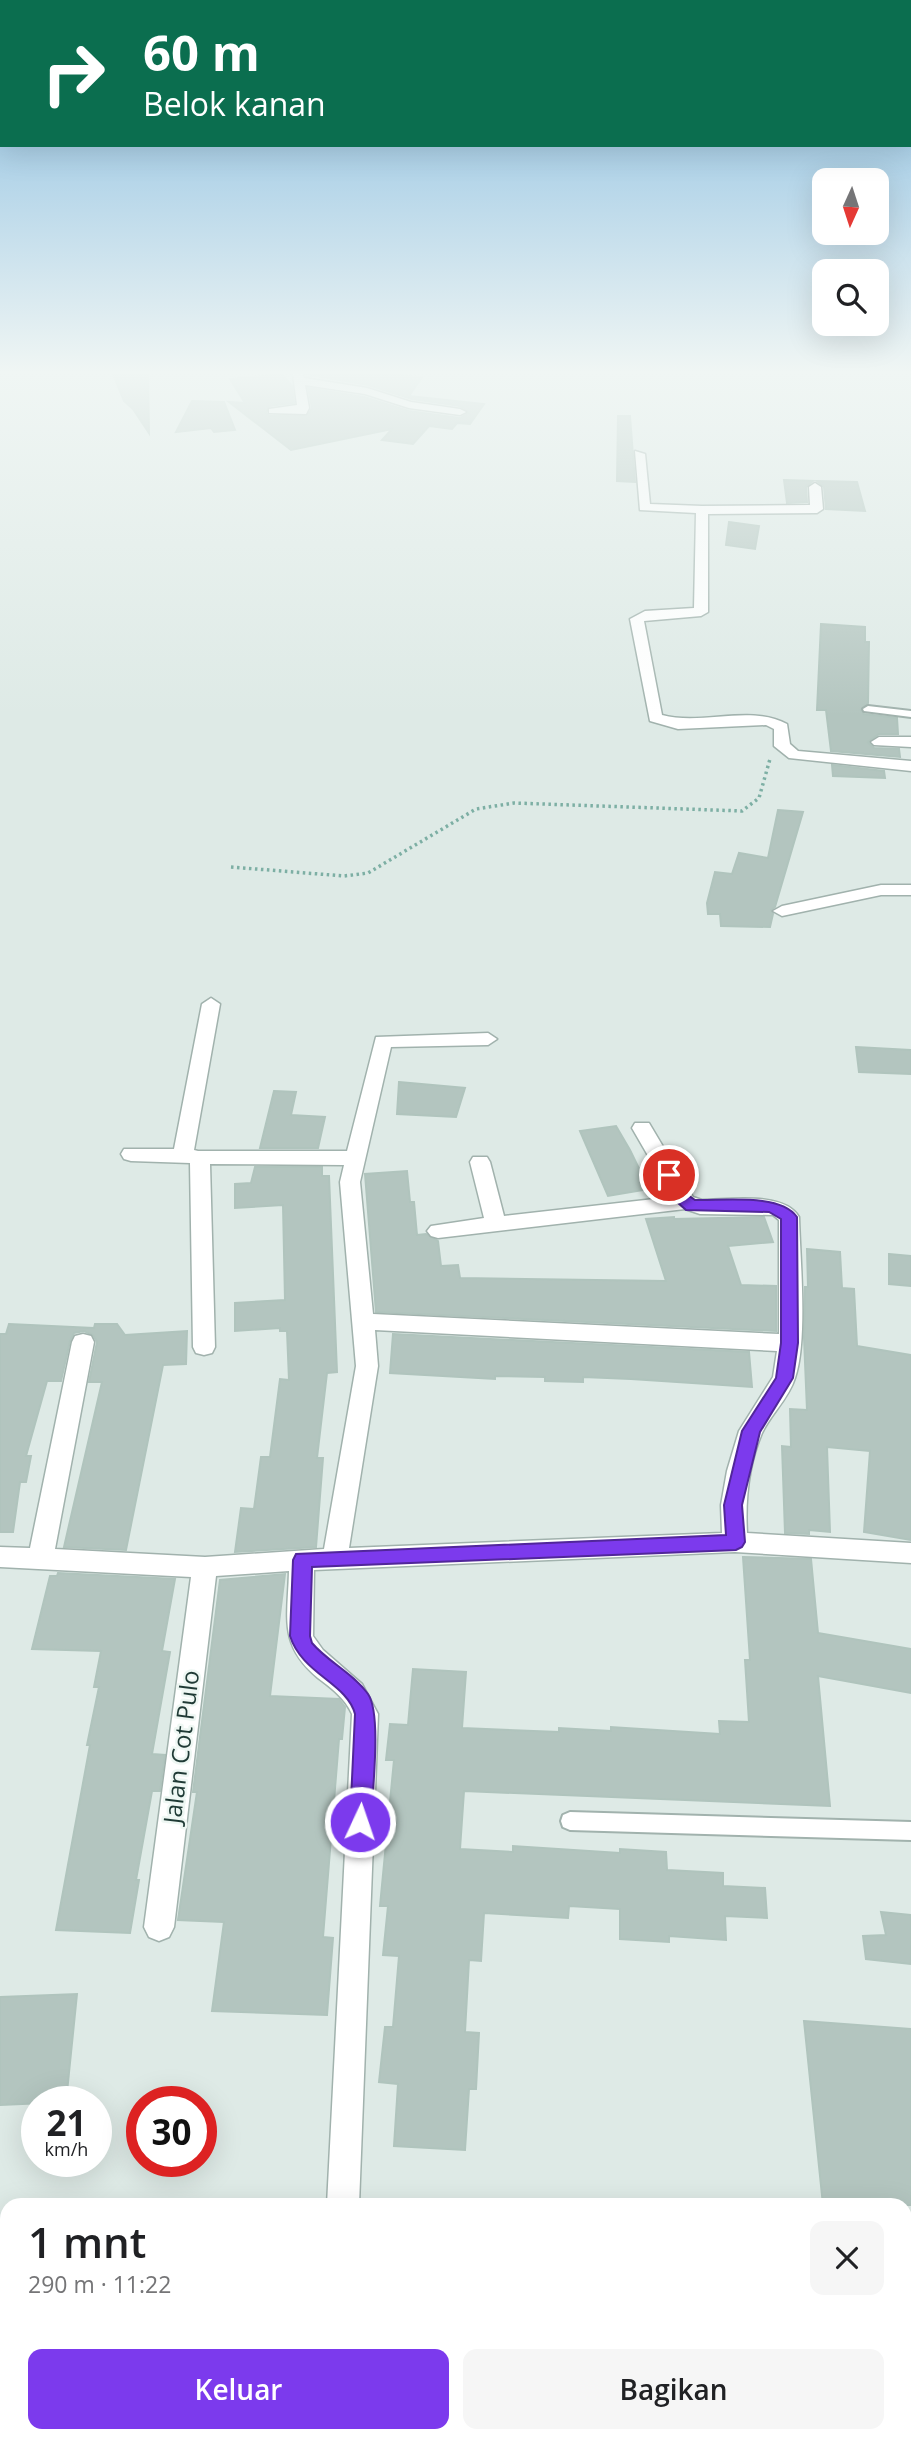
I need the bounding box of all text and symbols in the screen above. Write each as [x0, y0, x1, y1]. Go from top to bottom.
text: 60 m [143, 19, 260, 85]
icon: right [28, 28, 119, 119]
text: Belok kanan [143, 82, 326, 125]
north arrow [812, 168, 889, 245]
map controls [812, 168, 889, 336]
button: search [812, 259, 889, 336]
pin [639, 1145, 699, 1205]
icon: arrive [650, 1156, 688, 1194]
street label: Jalan Cot Pulo [154, 1668, 206, 1827]
position arrow [323, 1785, 397, 1859]
speed limit sign: 30 [126, 2086, 217, 2177]
text: 21 [46, 2099, 87, 2146]
text: km/h [45, 2137, 88, 2161]
text: 1 mnt [28, 2213, 146, 2270]
button: close [810, 2221, 884, 2295]
text: 290 m · 11:22 [28, 2268, 171, 2300]
button: Keluar [28, 2349, 449, 2429]
button: Bagikan [463, 2349, 884, 2429]

